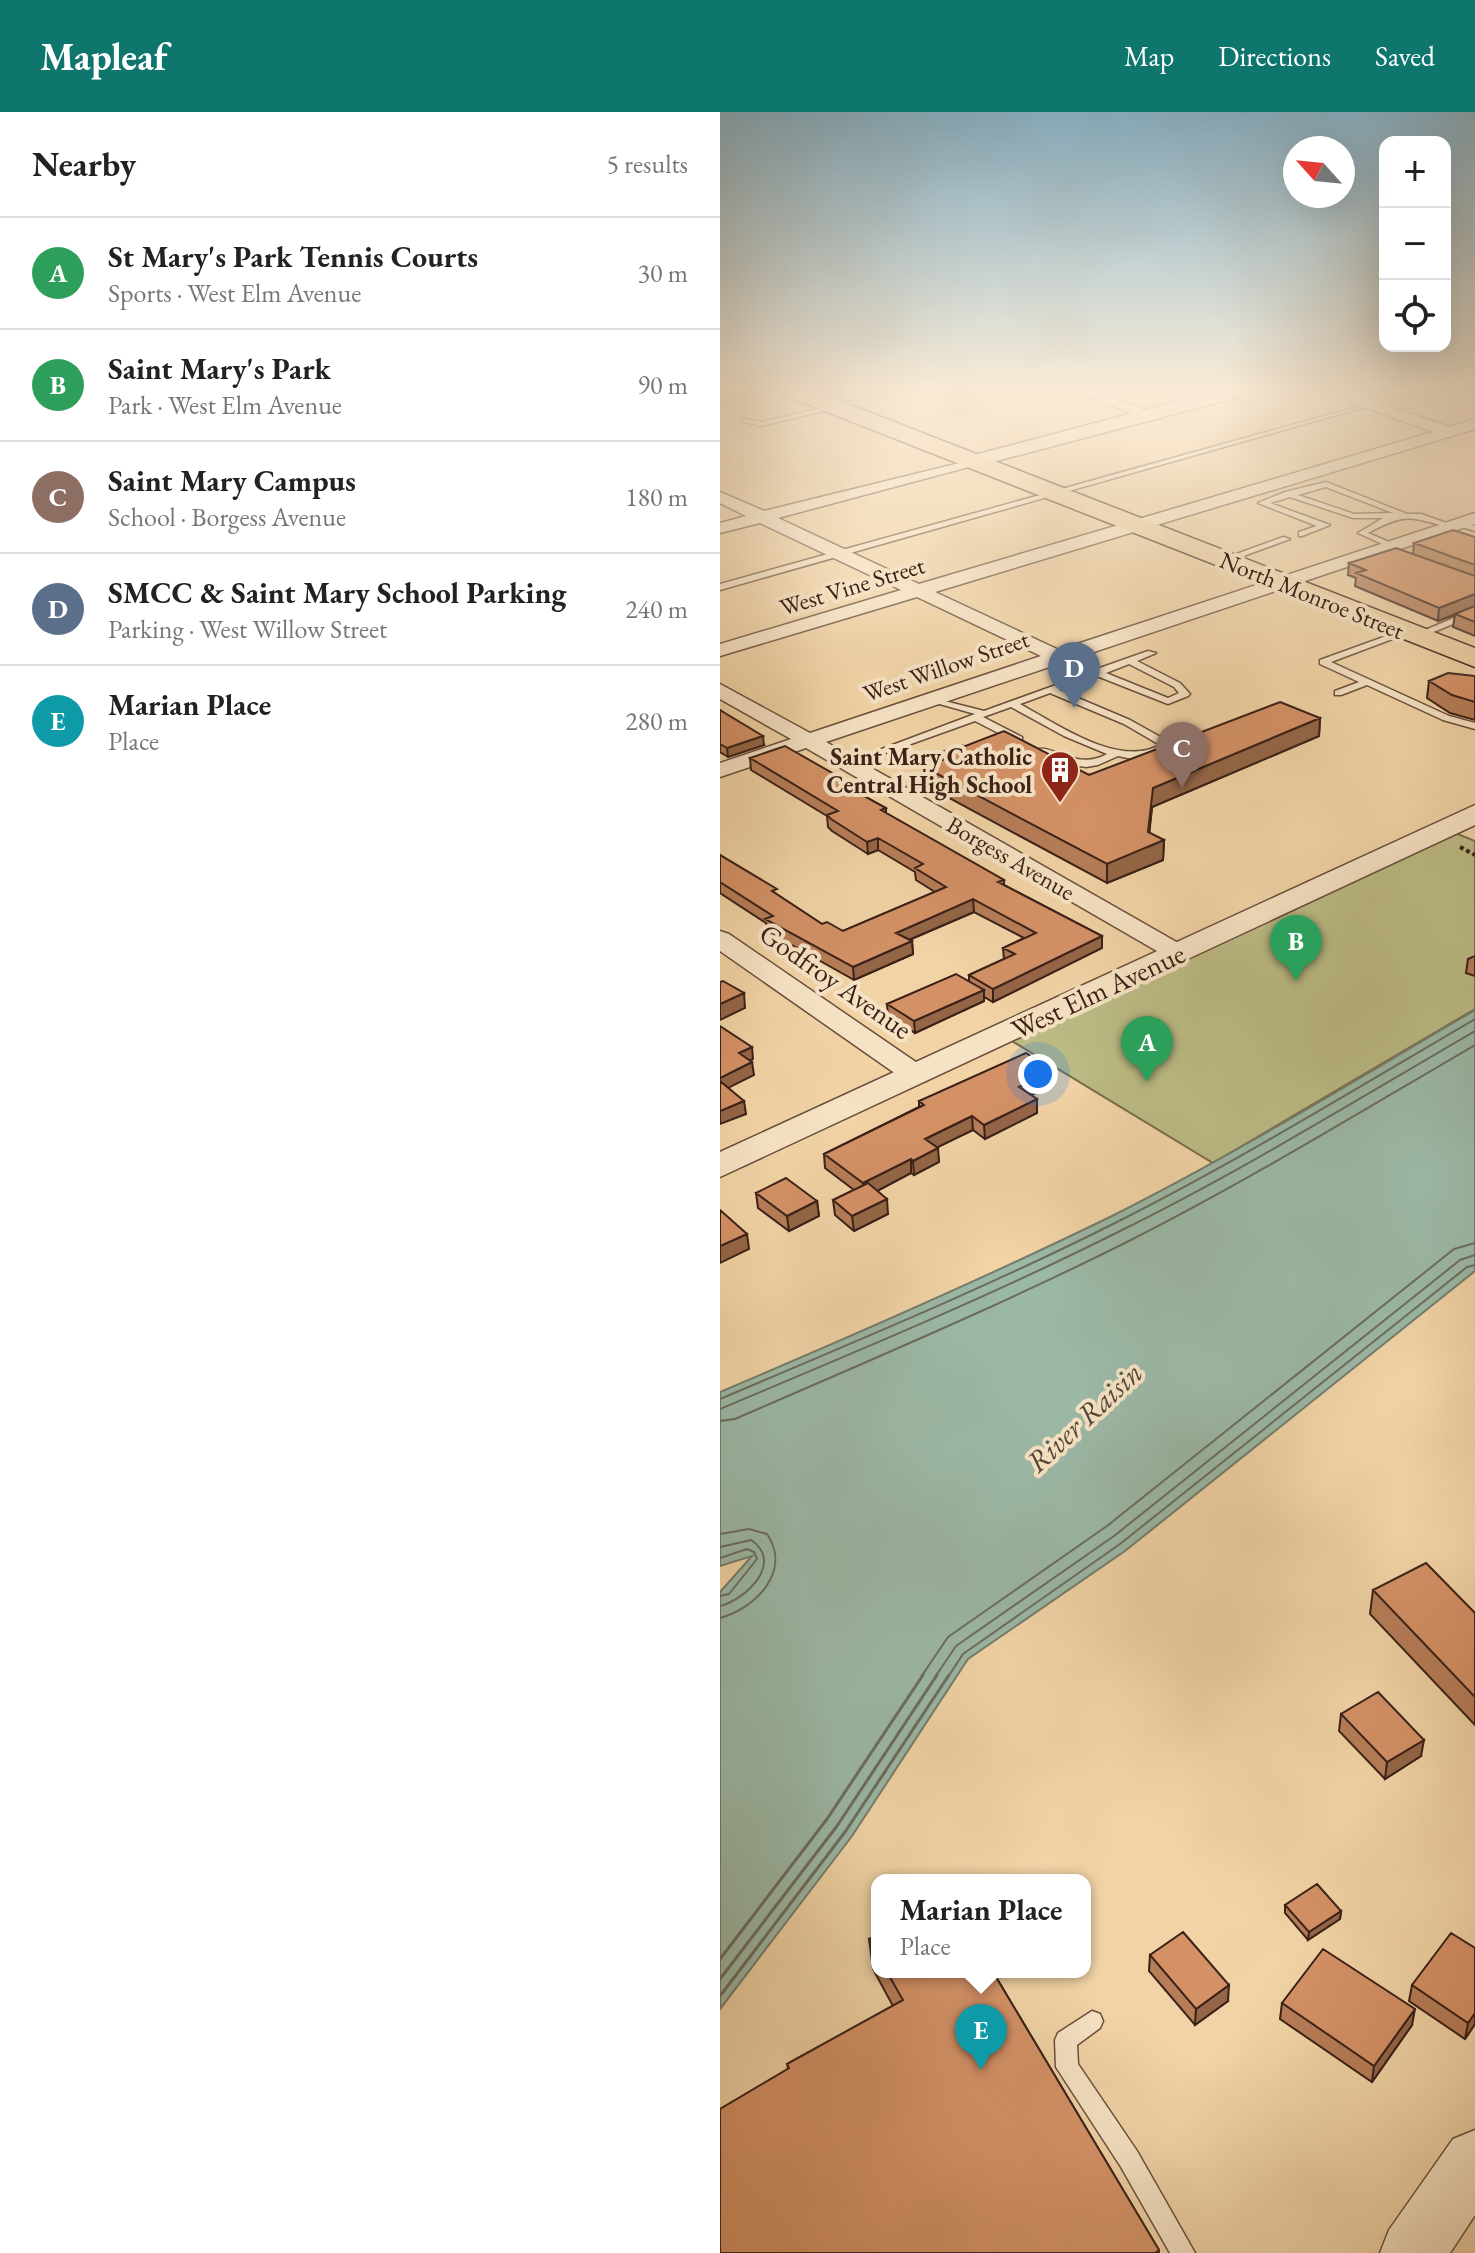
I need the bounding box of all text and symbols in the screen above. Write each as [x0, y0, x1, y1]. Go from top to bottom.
text: Mapleaf [40, 32, 167, 81]
text: Map [1124, 38, 1174, 74]
text: Directions [1218, 38, 1331, 74]
text: Saved [1375, 38, 1435, 74]
north arrow [1283, 136, 1355, 208]
map controls [1379, 136, 1451, 352]
button: + [1379, 136, 1451, 208]
text: Nearby [32, 142, 136, 186]
text: 5 results [607, 147, 688, 181]
button: − [1379, 208, 1451, 280]
text: St Mary's Park Tennis Courts [108, 237, 478, 276]
text: A [49, 256, 67, 290]
text: 30 m [638, 256, 688, 290]
text: Sports · West Elm Avenue [108, 276, 361, 310]
button: locate [1379, 280, 1451, 352]
text: Saint Mary's Park [108, 349, 331, 388]
text: B [50, 368, 66, 402]
text: 90 m [638, 368, 688, 402]
text: Park · West Elm Avenue [108, 388, 342, 422]
text: Saint Mary Campus [108, 461, 356, 500]
text: C [49, 480, 67, 514]
text: 180 m [625, 480, 688, 514]
text: School · Borgess Avenue [108, 500, 346, 534]
street label: North Monroe Street [1215, 544, 1409, 646]
street label: West Vine Street [776, 549, 929, 623]
text: SMCC & Saint Mary School Parking [108, 573, 566, 612]
text: D [48, 592, 68, 626]
text: 240 m [625, 592, 688, 626]
text: Parking · West Willow Street [108, 612, 387, 646]
street label: West Willow Street [859, 623, 1033, 709]
pin: D [1048, 642, 1100, 708]
text: Marian Place [108, 685, 271, 724]
text: E [51, 704, 65, 738]
text: 280 m [625, 704, 688, 738]
pin: C [1156, 722, 1208, 788]
text: Place [108, 724, 159, 758]
place label: Saint Mary Catholic Central High School [827, 741, 1032, 801]
building icon: Saint Mary Catholic Central High School [1039, 749, 1081, 804]
street label: Borgess Avenue [941, 809, 1081, 907]
street label: Godfroy Avenue [753, 915, 919, 1047]
pin: B [1270, 915, 1322, 981]
street label: West Elm Avenue [1006, 936, 1190, 1046]
pin: A [1121, 1016, 1173, 1082]
your location [1018, 1054, 1058, 1094]
water label: River Raisin [1018, 1353, 1150, 1481]
popup [871, 1874, 1091, 1978]
text: Marian Place [899, 1890, 1063, 1929]
text: Place [899, 1929, 951, 1963]
pin: E [955, 2004, 1007, 2070]

